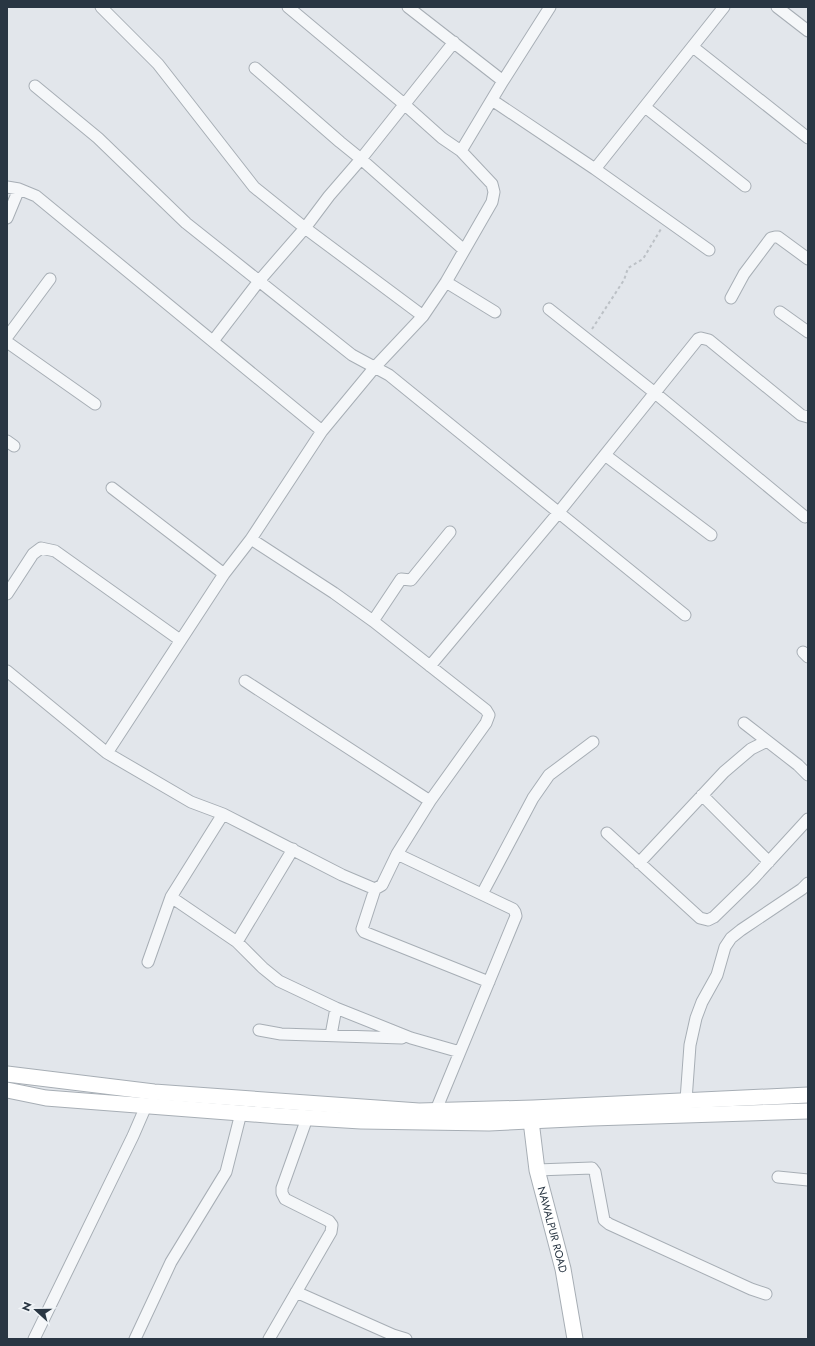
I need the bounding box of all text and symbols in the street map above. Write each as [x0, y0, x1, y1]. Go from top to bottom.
street label: NAWALPUR ROAD [534, 1185, 572, 1275]
north arrow [16, 1290, 56, 1330]
text: N [18, 1299, 36, 1313]

